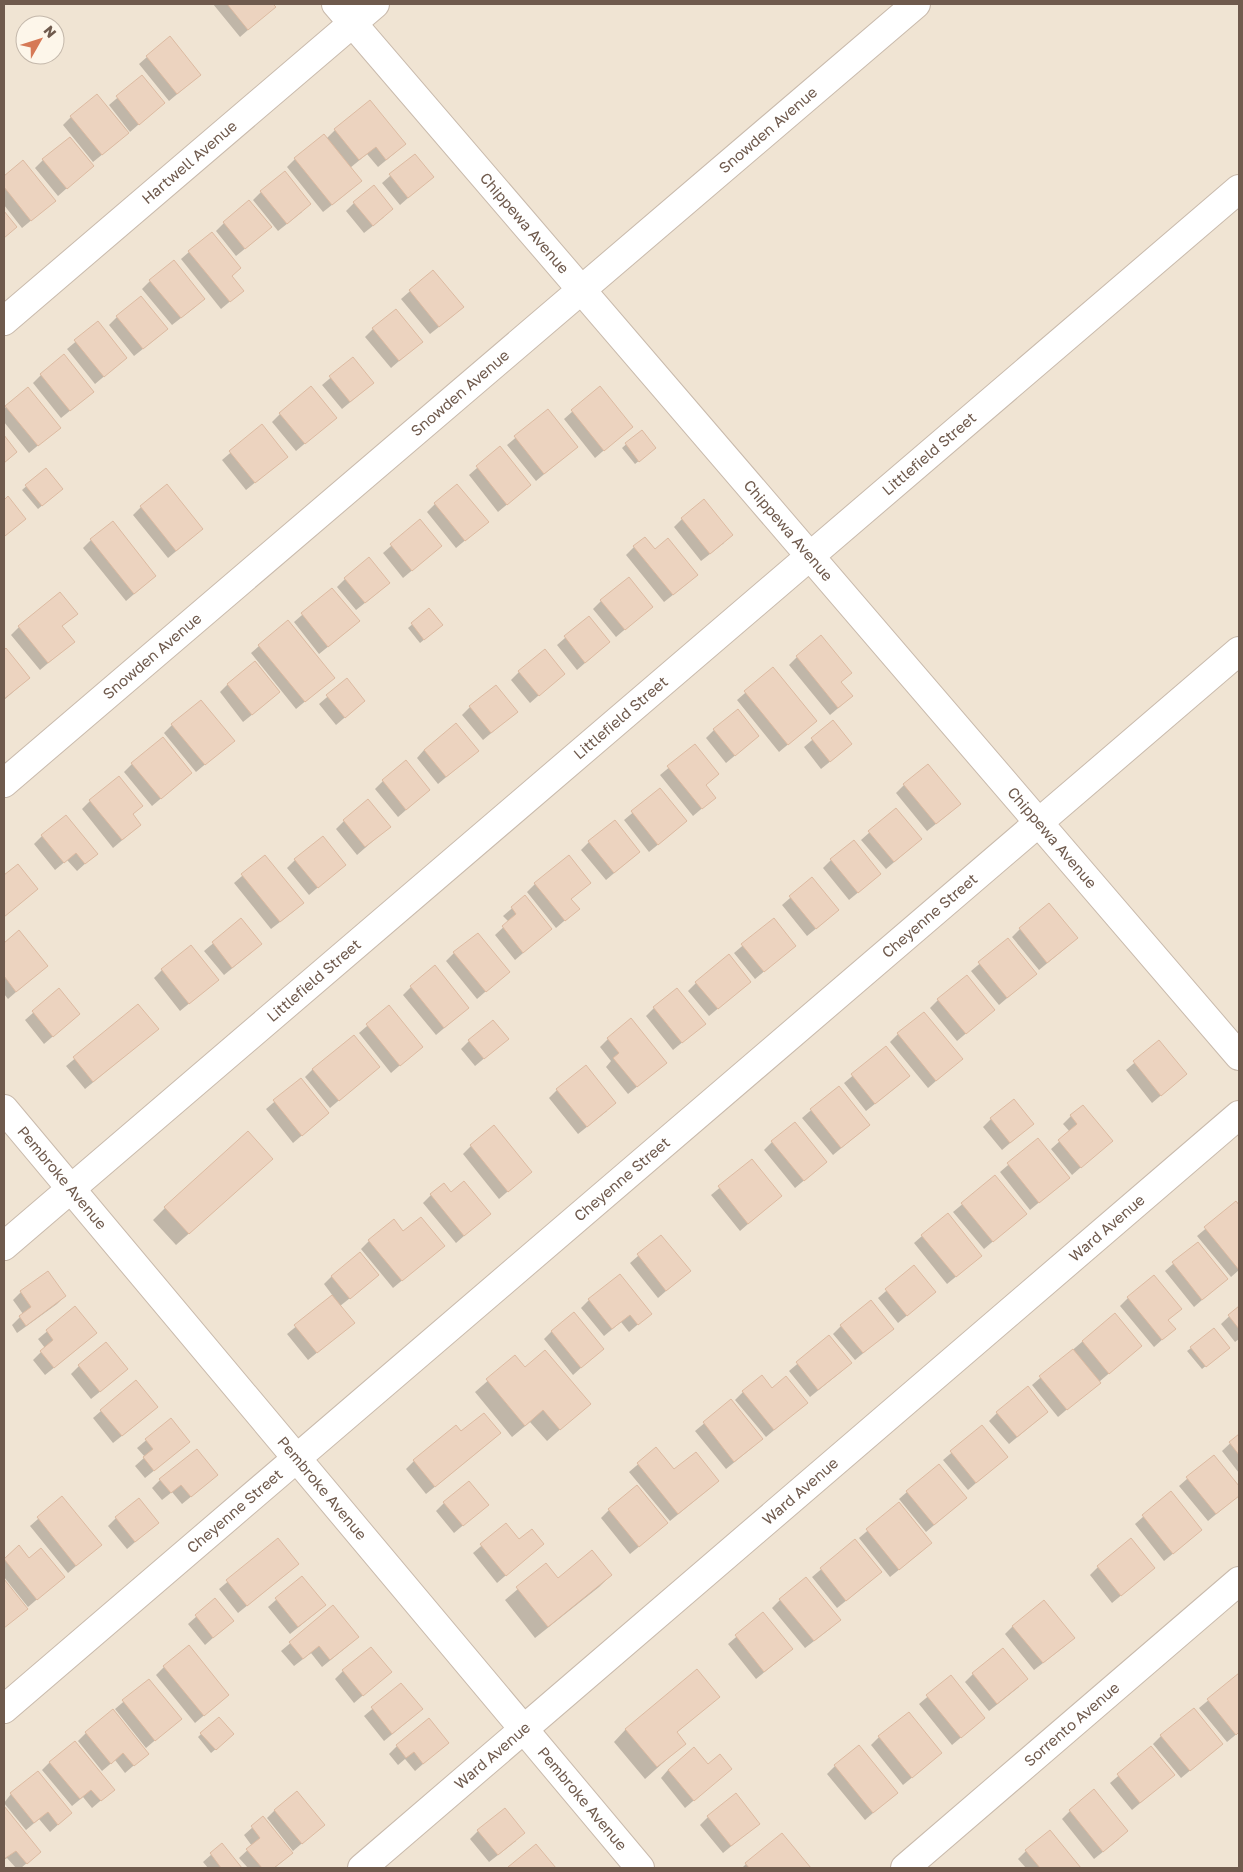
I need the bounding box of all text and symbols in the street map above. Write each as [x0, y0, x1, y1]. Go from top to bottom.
north arrow [15, 15, 65, 65]
text: N [41, 22, 60, 41]
street label: Snowden Avenue [715, 82, 821, 177]
street label: Hartwell Avenue [138, 116, 240, 207]
street label: Chippewa Avenue [477, 168, 574, 277]
street label: Snowden Avenue [407, 345, 513, 440]
street label: Littlefield Street [878, 408, 979, 498]
street label: Chippewa Avenue [740, 476, 837, 584]
street label: Snowden Avenue [99, 608, 205, 703]
street label: Littlefield Street [570, 672, 671, 762]
street label: Chippewa Avenue [1004, 783, 1101, 892]
street label: Cheyenne Street [878, 869, 981, 961]
street label: Littlefield Street [263, 935, 364, 1025]
street label: Pembroke Avenue [14, 1122, 111, 1233]
street label: Cheyenne Street [570, 1133, 673, 1225]
street label: Ward Avenue [1065, 1190, 1148, 1265]
street label: Pembroke Avenue [274, 1432, 371, 1543]
street label: Ward Avenue [758, 1453, 842, 1528]
street label: Cheyenne Street [183, 1465, 286, 1556]
street label: Sorrento Avenue [1020, 1678, 1123, 1770]
street label: Ward Avenue [450, 1718, 534, 1793]
street label: Pembroke Avenue [534, 1743, 631, 1854]

